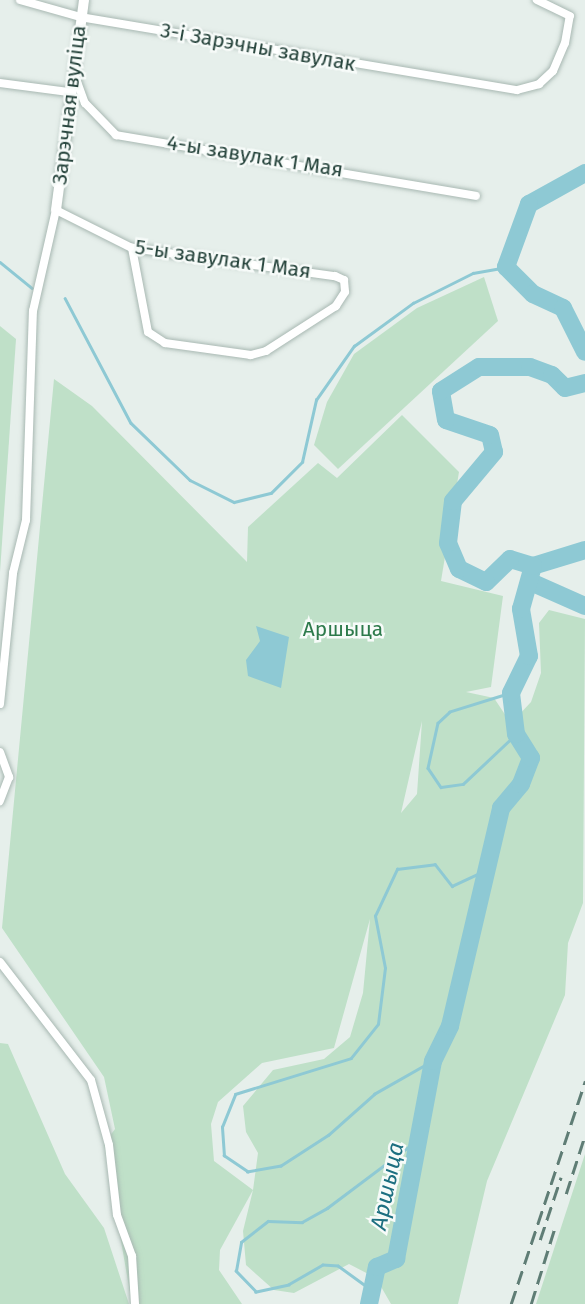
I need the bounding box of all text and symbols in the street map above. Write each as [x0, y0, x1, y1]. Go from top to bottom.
street label: 3-і Зарэчны завулак [158, 17, 358, 77]
street label: Зарэчная вуліца [47, 24, 91, 186]
street label: 4-ы завулак 1 Мая [165, 130, 345, 182]
street label: 5-ы завулак 1 Мая [133, 234, 313, 284]
park label: Аршыца [303, 616, 383, 642]
water label: Аршыца [364, 1140, 410, 1232]

